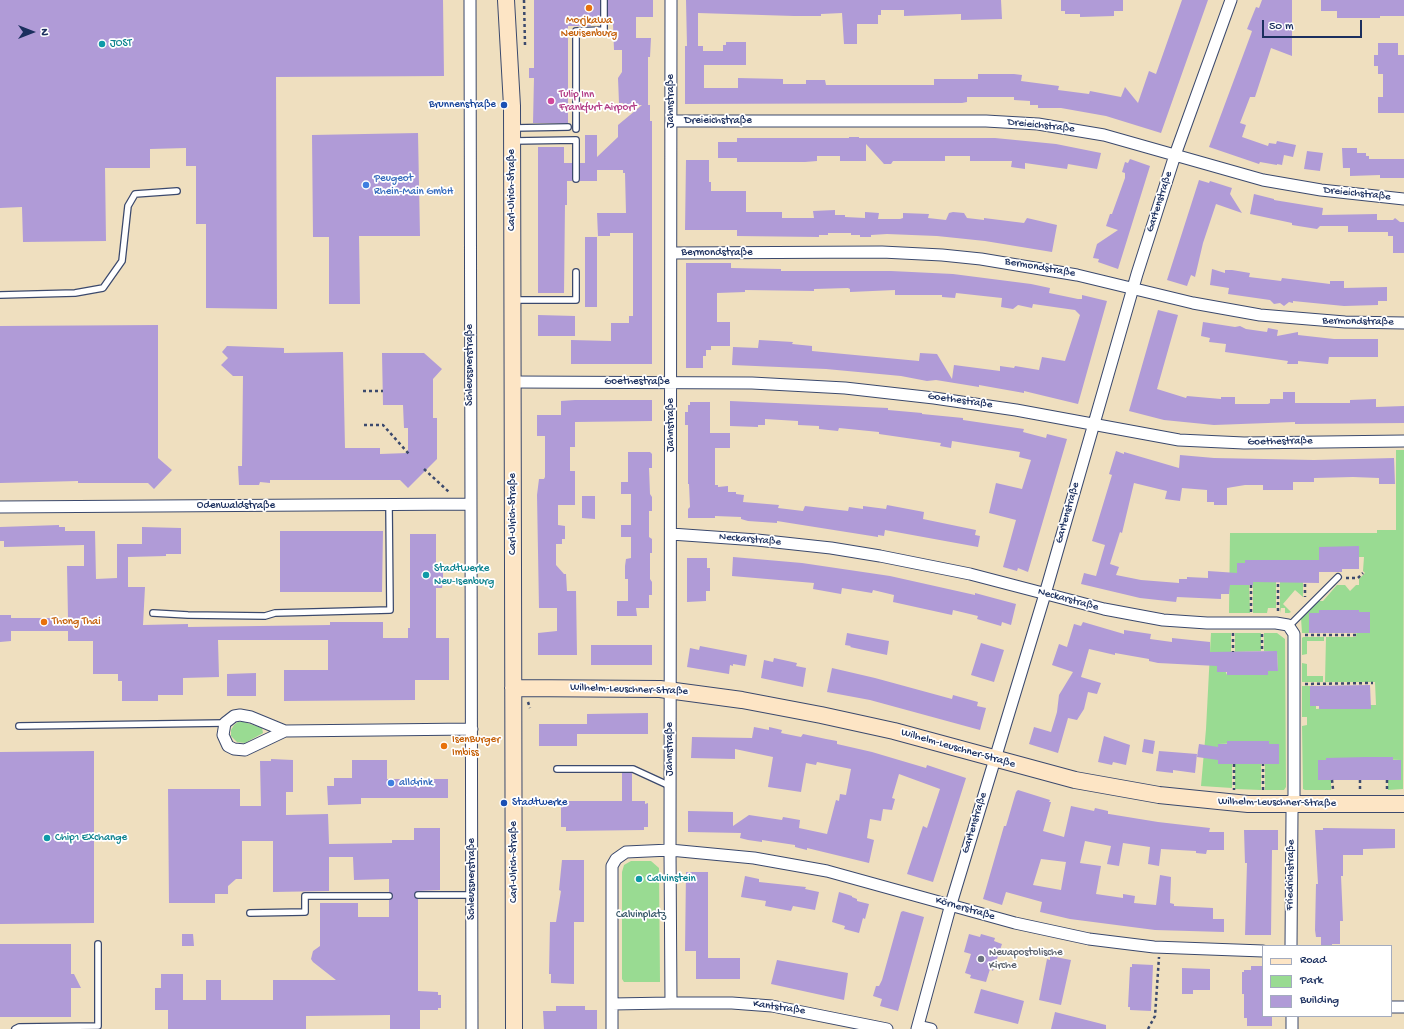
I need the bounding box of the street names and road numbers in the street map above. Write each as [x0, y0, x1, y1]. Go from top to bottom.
street label: Jahnstraße [664, 74, 678, 128]
street label: Dreieichstraße [684, 114, 752, 128]
street label: Dreieichstraße [1007, 116, 1075, 136]
street label: Carl-Ulrich-Straße [505, 149, 519, 231]
street label: Gartenstraße [1144, 170, 1176, 234]
street label: Dreieichstraße [1323, 184, 1391, 204]
street label: Bermondstraße [681, 246, 753, 260]
street label: Bermondstraße [1004, 255, 1076, 281]
street label: Bermondstraße [1322, 315, 1394, 329]
street label: Schleussnerstraße [463, 324, 477, 406]
street label: Goethestraße [604, 375, 670, 389]
street label: Goethestraße [927, 390, 993, 412]
street label: Jahnstraße [664, 398, 678, 452]
street label: Goethestraße [1247, 435, 1313, 449]
street label: Carl-Ulrich-Straße [506, 473, 520, 555]
street label: Gartenstraße [1053, 481, 1083, 545]
street label: Odenwaldstraße [197, 499, 275, 513]
street label: Neckarstraße [718, 531, 782, 549]
street label: Neckarstraße [1036, 586, 1100, 614]
street label: Wilhelm-Leuschner-Straße [570, 681, 688, 699]
street label: Jahnstraße [663, 722, 677, 776]
street label: Wilhelm-Leuschner-Straße [899, 726, 1017, 772]
street label: Gartenstraße [959, 791, 991, 855]
street label: Wilhelm-Leuschner-Straße [1218, 795, 1336, 811]
street label: Carl-Ulrich-Straße [507, 821, 521, 903]
street label: Schleussnerstraße [465, 838, 479, 920]
street label: Friedrichstraße [1284, 839, 1298, 911]
street label: Körnerstraße [934, 894, 996, 924]
street label: Kantstraße [752, 998, 806, 1018]

